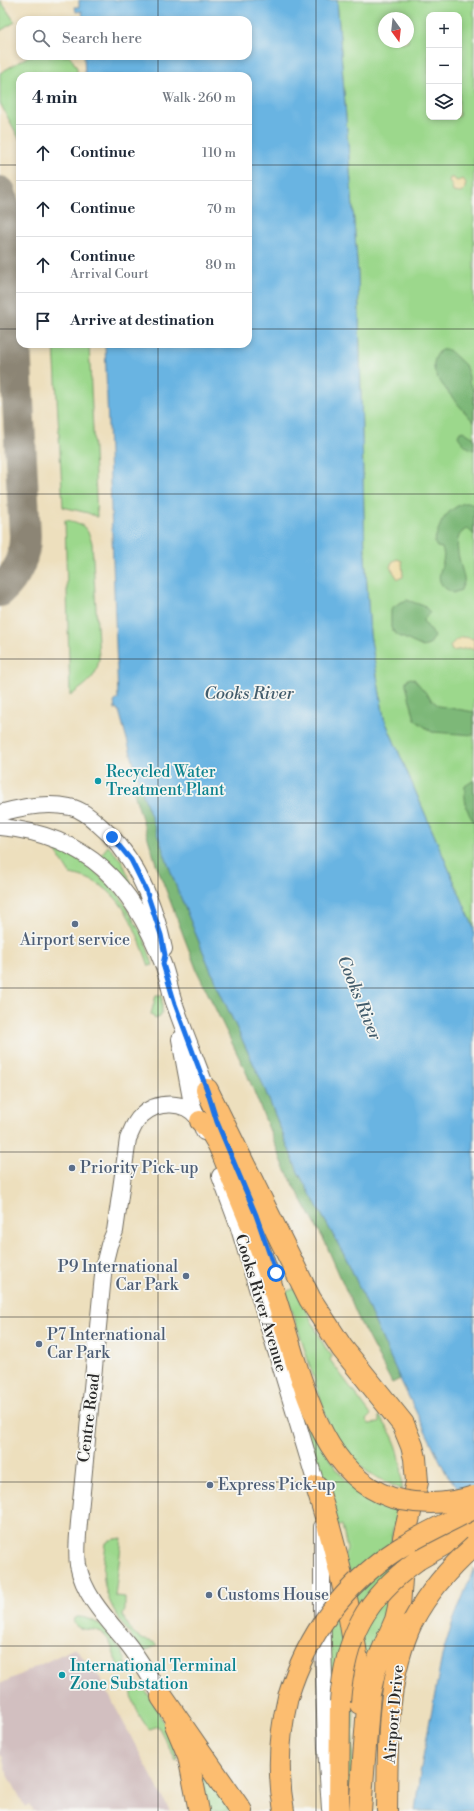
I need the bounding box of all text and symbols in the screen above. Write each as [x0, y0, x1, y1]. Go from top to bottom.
north arrow [378, 12, 414, 48]
map controls [426, 12, 462, 120]
button: + [426, 12, 462, 48]
search box [16, 16, 252, 60]
icon: search [30, 27, 52, 49]
text: Search here [62, 29, 142, 48]
button: − [426, 48, 462, 84]
button: layers [426, 84, 462, 120]
text: 4 min [32, 87, 77, 109]
text: Walk · 260 m [162, 90, 236, 106]
icon: ahead [32, 142, 54, 164]
text: Continue [70, 143, 135, 162]
text: 110 m [202, 145, 236, 161]
icon: ahead [32, 198, 54, 220]
text: Continue [70, 199, 135, 218]
text: 70 m [207, 201, 236, 217]
text: Continue [70, 247, 135, 266]
icon: ahead [32, 254, 54, 276]
text: 80 m [205, 257, 236, 273]
text: Arrival Court [70, 266, 149, 282]
icon: arrive [32, 310, 54, 332]
text: Arrive at destination [70, 311, 214, 330]
water label: Cooks River [204, 683, 294, 705]
place label: Recycled Water Treatment Plant [106, 762, 225, 800]
marker: Recycled Water Treatment Plant [93, 776, 103, 786]
route end [103, 828, 121, 846]
marker: Airport service [70, 919, 80, 929]
place label: Airport service [19, 930, 130, 950]
water label: Cooks River [332, 952, 386, 1044]
place label: Priority Pick-up [80, 1158, 199, 1178]
marker: Priority Pick-up [67, 1163, 77, 1173]
street label: Cooks River Avenue [230, 1232, 292, 1374]
place label: P9 International Car Park [58, 1257, 180, 1295]
route start [267, 1264, 285, 1282]
marker: P9 International Car Park [181, 1271, 191, 1281]
place label: P7 International Car Park [47, 1325, 166, 1363]
marker: P7 International Car Park [34, 1339, 44, 1349]
street label: Centre Road [74, 1372, 104, 1464]
place label: Express Pick-up [218, 1475, 336, 1495]
marker: Express Pick-up [205, 1480, 215, 1490]
place label: Customs House [217, 1585, 329, 1605]
marker: Customs House [204, 1590, 214, 1600]
place label: International Terminal Zone Substation [70, 1656, 237, 1694]
street label: Airport Drive [380, 1664, 408, 1765]
marker: International Terminal Zone Substation [57, 1670, 67, 1680]

